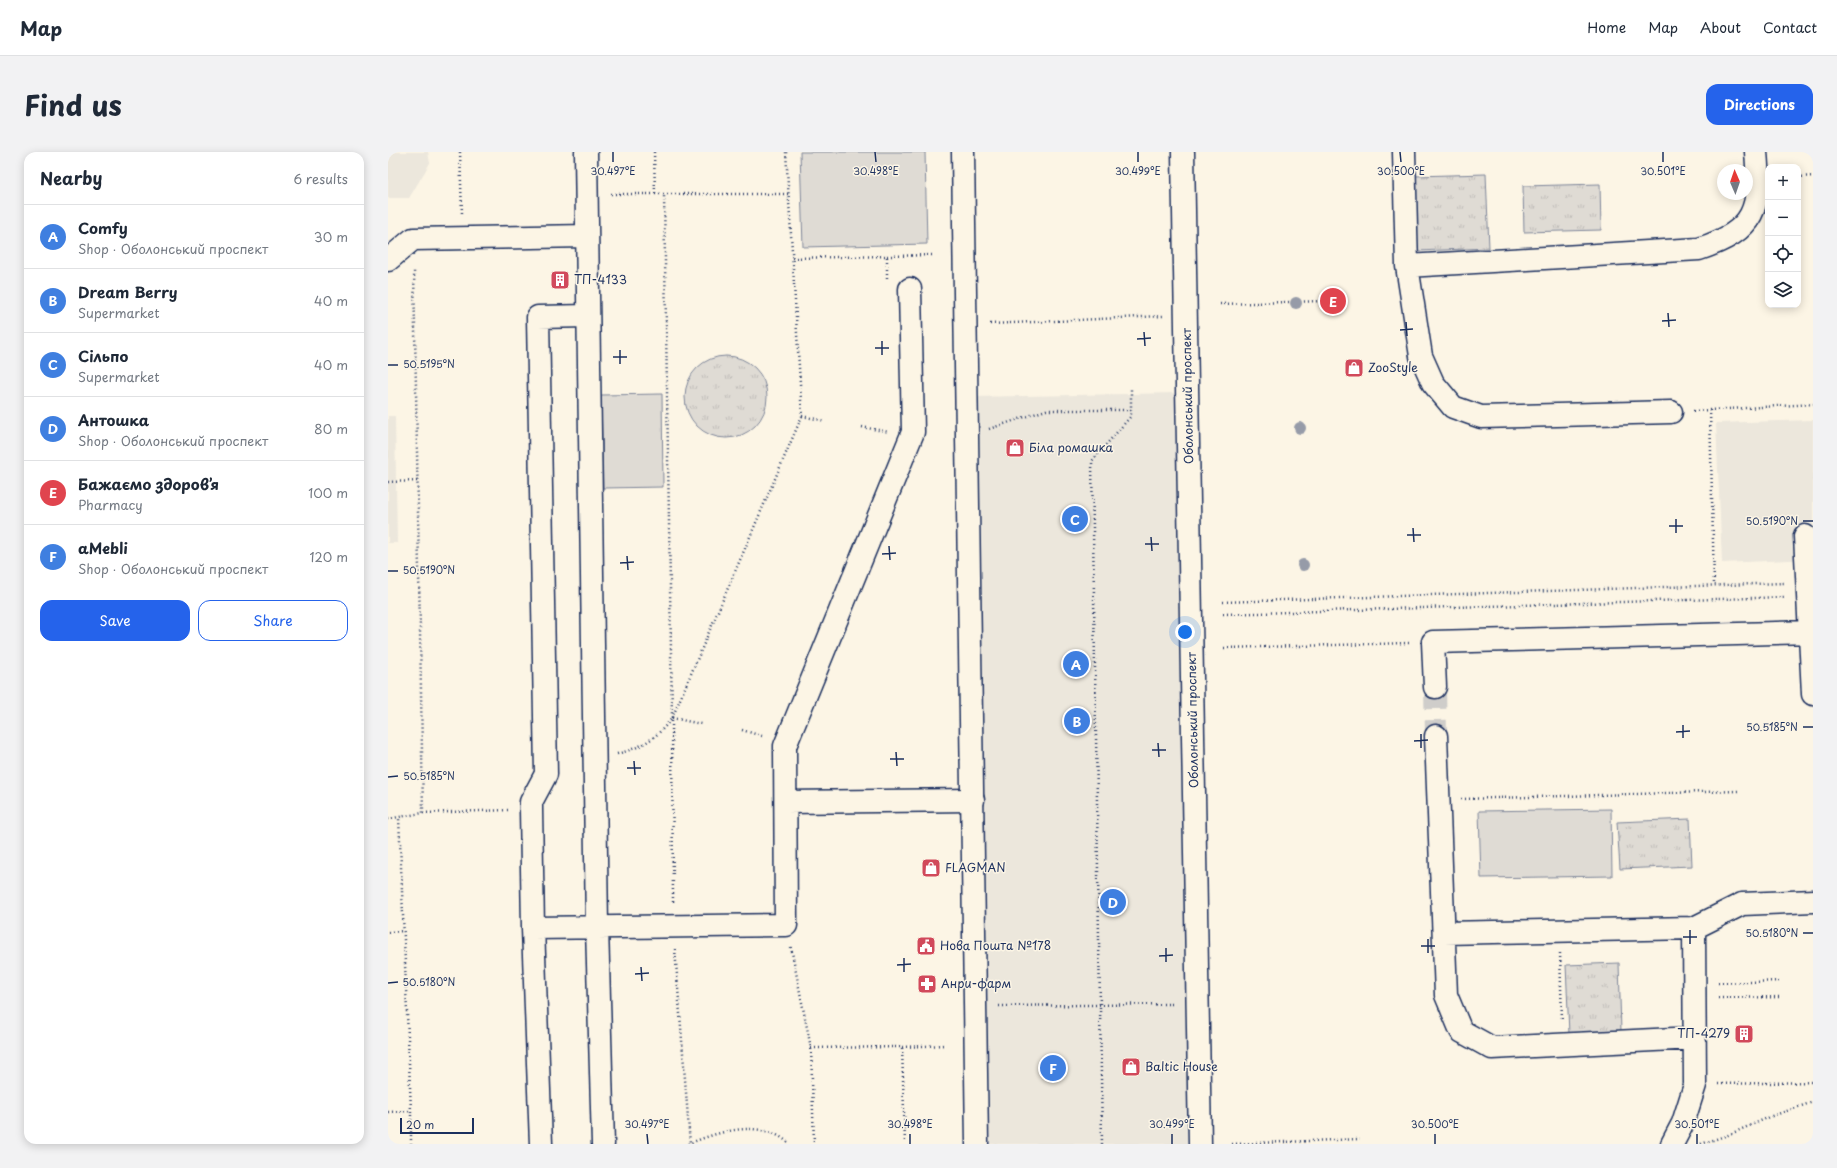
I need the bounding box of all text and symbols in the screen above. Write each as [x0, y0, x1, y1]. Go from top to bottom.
text: Map [20, 14, 62, 42]
text: Home [1587, 17, 1626, 38]
text: Map [1648, 17, 1678, 38]
text: About [1700, 17, 1741, 38]
text: Contact [1763, 17, 1817, 38]
text: Find us [24, 83, 122, 126]
button: Directions [1706, 84, 1813, 125]
text: 30.497°E [591, 163, 635, 178]
text: 30.498°E [853, 163, 899, 178]
text: 30.499°E [1115, 163, 1161, 178]
text: 30.500°E [1377, 163, 1425, 178]
text: 30.501°E [1640, 163, 1686, 178]
north arrow [1717, 164, 1753, 200]
map controls [1765, 164, 1801, 308]
button: + [1765, 164, 1801, 200]
text: Nearby [40, 165, 102, 191]
text: 6 results [293, 169, 348, 188]
button: − [1765, 200, 1801, 236]
text: Comfy [78, 216, 128, 239]
text: A [48, 227, 58, 246]
text: 30 m [314, 227, 348, 246]
button: locate [1765, 236, 1801, 272]
text: Shop · Оболонський проспект [78, 239, 268, 258]
building icon: ТП-4133 [549, 269, 571, 291]
place label: ТП-4133 [574, 270, 627, 288]
button: layers [1765, 272, 1801, 308]
text: Dream Berry [78, 280, 177, 303]
pin: E [1320, 286, 1346, 316]
text: B [49, 291, 57, 310]
text: 40 m [314, 291, 348, 310]
text: Supermarket [78, 303, 160, 322]
street label: Оболонський проспект [1177, 328, 1197, 464]
text: Сільпо [78, 344, 128, 367]
text: C [48, 355, 58, 374]
text: 40 m [314, 355, 348, 374]
text: 50.5195°N [403, 356, 455, 371]
shop icon: ZooStyle [1343, 357, 1365, 379]
place label: ZooStyle [1368, 358, 1418, 376]
text: Supermarket [78, 367, 160, 386]
text: Антошка [78, 408, 149, 431]
text: D [48, 419, 58, 438]
text: 80 m [314, 419, 348, 438]
text: Shop · Оболонський проспект [78, 431, 268, 450]
shop icon: Біла ромашка [1004, 437, 1026, 459]
place label: Біла ромашка [1029, 438, 1114, 456]
text: Бажаємо здоровʼя [78, 472, 219, 495]
text: E [49, 483, 57, 502]
text: 100 m [308, 483, 348, 502]
text: Pharmacy [78, 495, 143, 514]
pin: C [1062, 504, 1088, 534]
text: 50.5190°N [1746, 513, 1798, 528]
text: aMebli [78, 536, 128, 559]
text: F [49, 547, 57, 566]
text: 120 m [309, 547, 348, 566]
text: Shop · Оболонський проспект [78, 559, 268, 578]
text: 50.5190°N [403, 562, 455, 577]
button: Save [40, 600, 190, 641]
button: Share [198, 600, 348, 641]
your location [1175, 622, 1195, 642]
pin: A [1063, 649, 1089, 679]
street label: Оболонський проспект [1182, 652, 1202, 788]
pin: B [1064, 706, 1090, 736]
text: 50.5185°N [1746, 719, 1798, 734]
text: 50.5185°N [403, 768, 455, 783]
shop icon: FLAGMAN [920, 857, 942, 879]
place label: FLAGMAN [945, 858, 1006, 876]
pin: D [1100, 887, 1126, 917]
text: 50.5180°N [1746, 925, 1799, 940]
public building icon: Нова Пошта №178 [915, 935, 937, 957]
place label: Нова Пошта №178 [940, 936, 1051, 954]
pharmacy icon: Анри-фарм [916, 973, 938, 995]
text: 50.5180°N [403, 974, 456, 989]
place label: Анри-фарм [941, 974, 1011, 992]
building icon: ТП-4279 [1733, 1023, 1755, 1045]
place label: ТП-4279 [1677, 1024, 1730, 1042]
pin: F [1040, 1053, 1066, 1083]
shop icon: Baltic House [1120, 1056, 1142, 1078]
place label: Baltic House [1145, 1057, 1218, 1075]
scale bar [400, 1116, 474, 1135]
text: 20 m [406, 1116, 434, 1133]
text: 30.497°E [625, 1116, 669, 1131]
text: 30.498°E [887, 1116, 933, 1131]
text: 30.499°E [1149, 1116, 1195, 1131]
text: 30.500°E [1411, 1116, 1459, 1131]
text: 30.501°E [1674, 1116, 1720, 1131]

